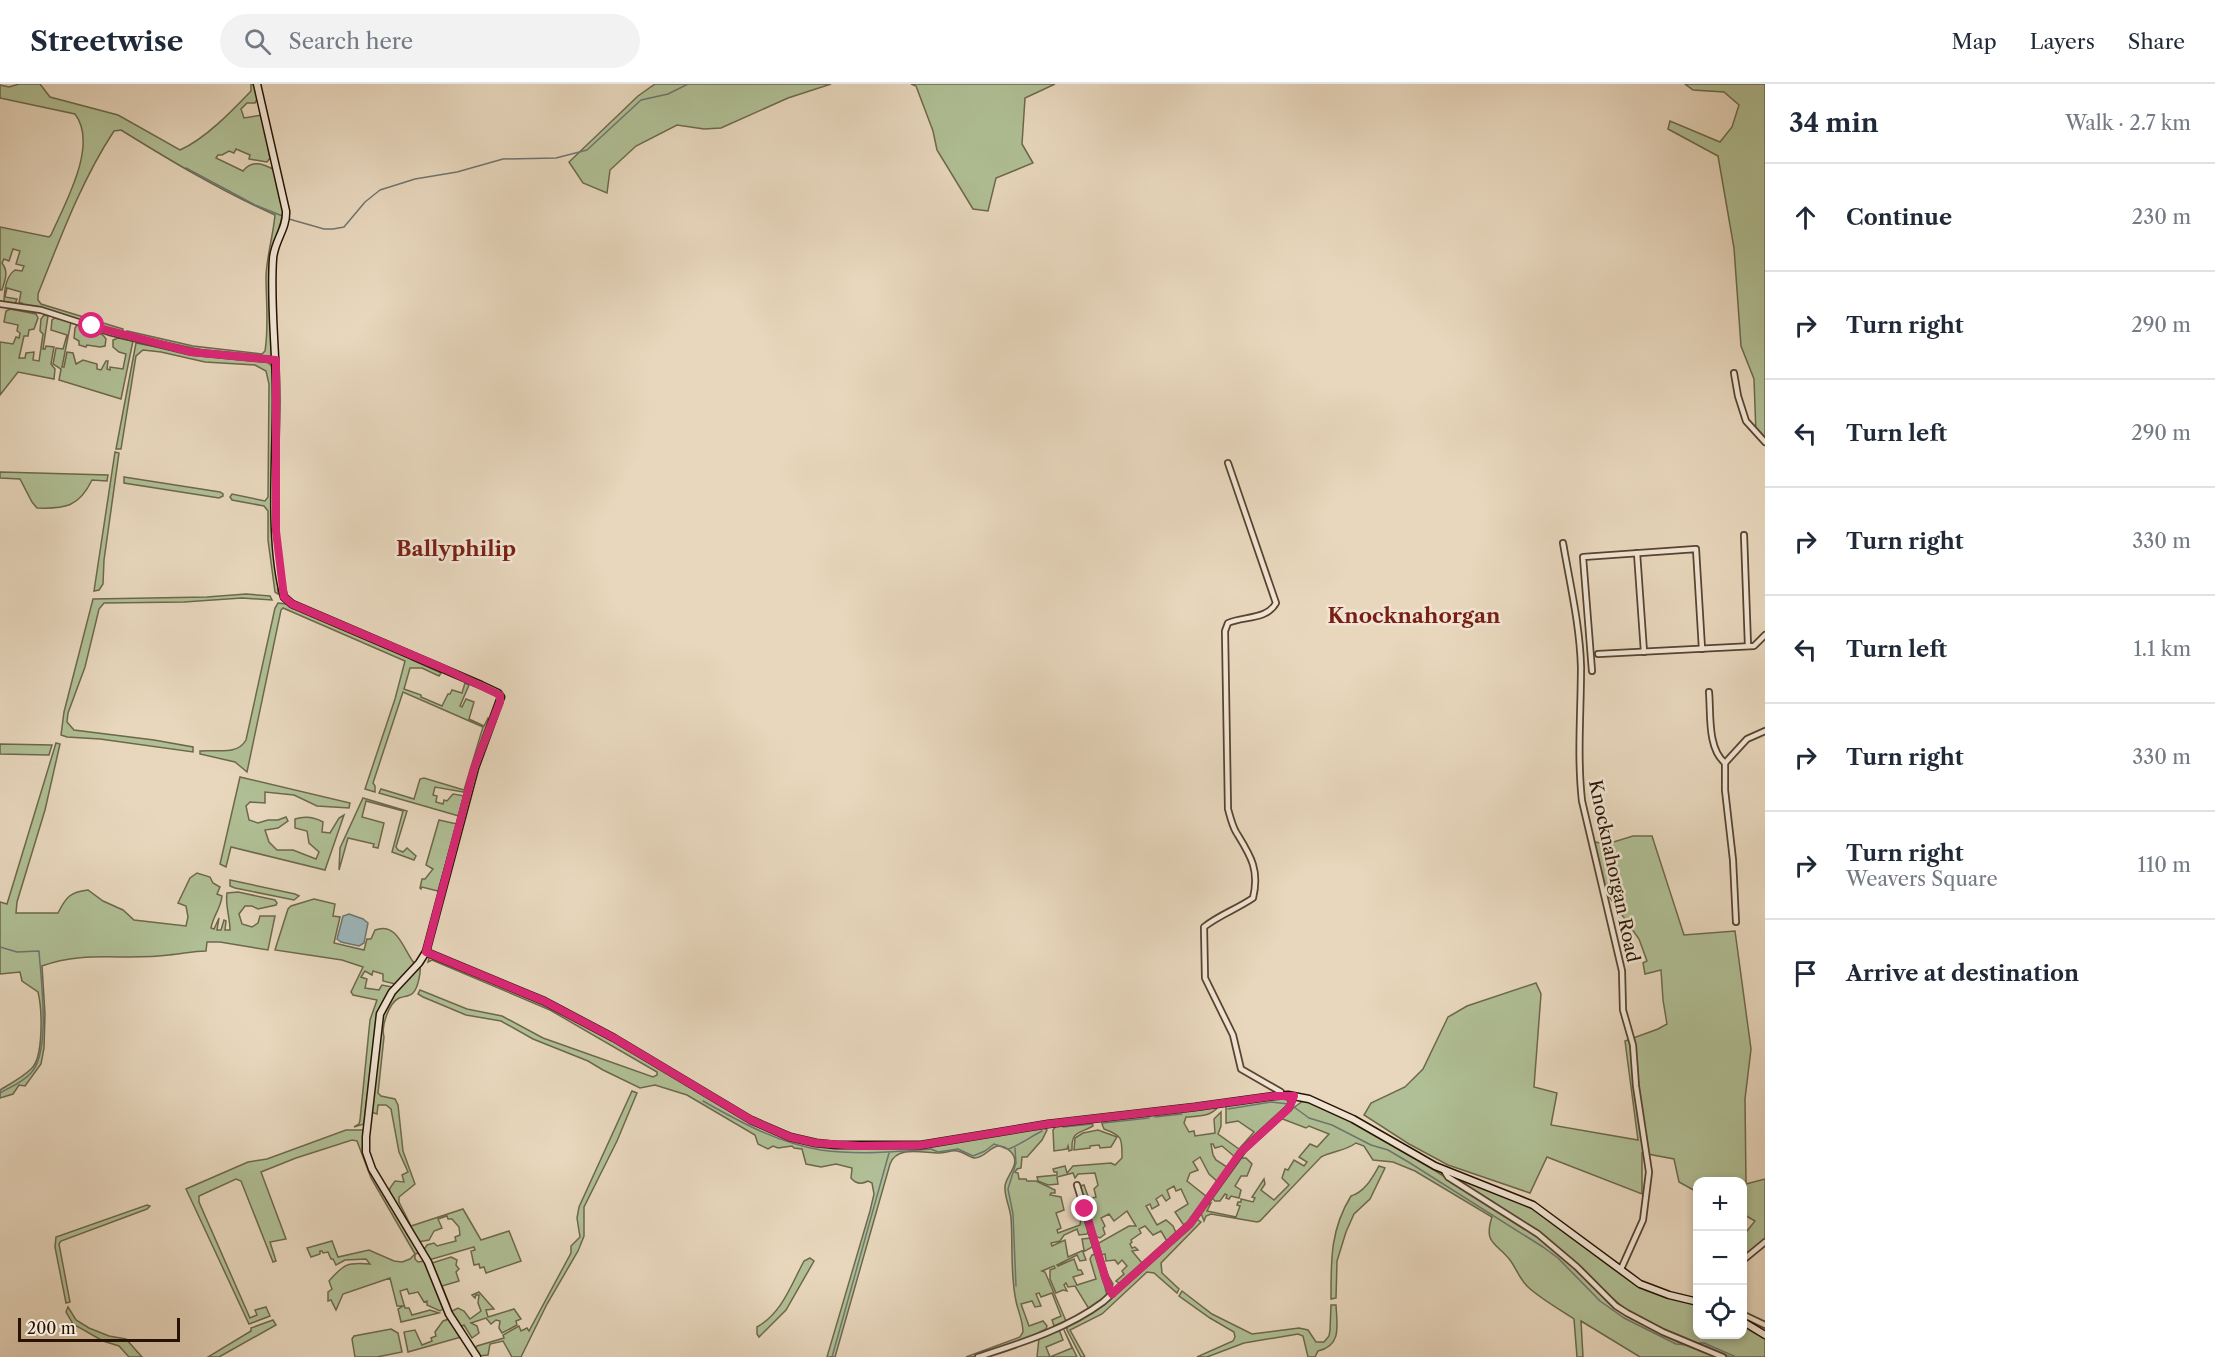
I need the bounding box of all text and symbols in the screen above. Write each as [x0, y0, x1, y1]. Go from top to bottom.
search box [220, 14, 640, 68]
text: Streetwise [30, 24, 184, 58]
icon: search [241, 25, 274, 58]
text: Search here [289, 28, 413, 55]
text: Map [1952, 29, 1997, 54]
text: Layers [2030, 29, 2095, 54]
text: Share [2128, 29, 2185, 54]
text: 34 min [1789, 107, 1879, 139]
text: Walk · 2.7 km [2065, 111, 2191, 135]
icon: ahead [1789, 201, 1822, 234]
text: Continue [1846, 204, 1952, 231]
text: 230 m [2132, 205, 2191, 229]
icon: right [1789, 309, 1822, 342]
route start [78, 312, 104, 338]
text: Turn right [1846, 312, 1964, 339]
text: 290 m [2131, 313, 2191, 337]
icon: left [1789, 417, 1822, 450]
text: Turn left [1846, 420, 1947, 447]
text: 290 m [2131, 421, 2191, 445]
icon: right [1789, 525, 1822, 558]
text: Turn right [1846, 528, 1964, 555]
text: 330 m [2132, 529, 2191, 553]
district label: Ballyphilip [396, 536, 516, 561]
district label: Knocknahorgan [1328, 603, 1501, 628]
icon: left [1789, 633, 1822, 666]
text: Turn left [1846, 636, 1947, 663]
text: 1.1 km [2133, 637, 2191, 661]
icon: right [1789, 741, 1822, 774]
text: Turn right [1846, 744, 1964, 771]
text: 330 m [2132, 745, 2191, 769]
street label: Knocknahorgan Road [1584, 778, 1644, 964]
text: Turn right [1846, 840, 1964, 867]
icon: right [1789, 849, 1822, 882]
text: 110 m [2138, 853, 2191, 877]
text: Weavers Square [1846, 867, 1998, 891]
icon: arrive [1789, 957, 1822, 990]
text: Arrive at destination [1846, 960, 2079, 987]
map controls [1693, 1177, 1747, 1339]
button: + [1693, 1177, 1747, 1231]
route end [1071, 1195, 1097, 1221]
button: − [1693, 1231, 1747, 1285]
button: locate [1693, 1285, 1747, 1339]
scale bar [18, 1315, 180, 1342]
text: 200 m [27, 1318, 76, 1338]

